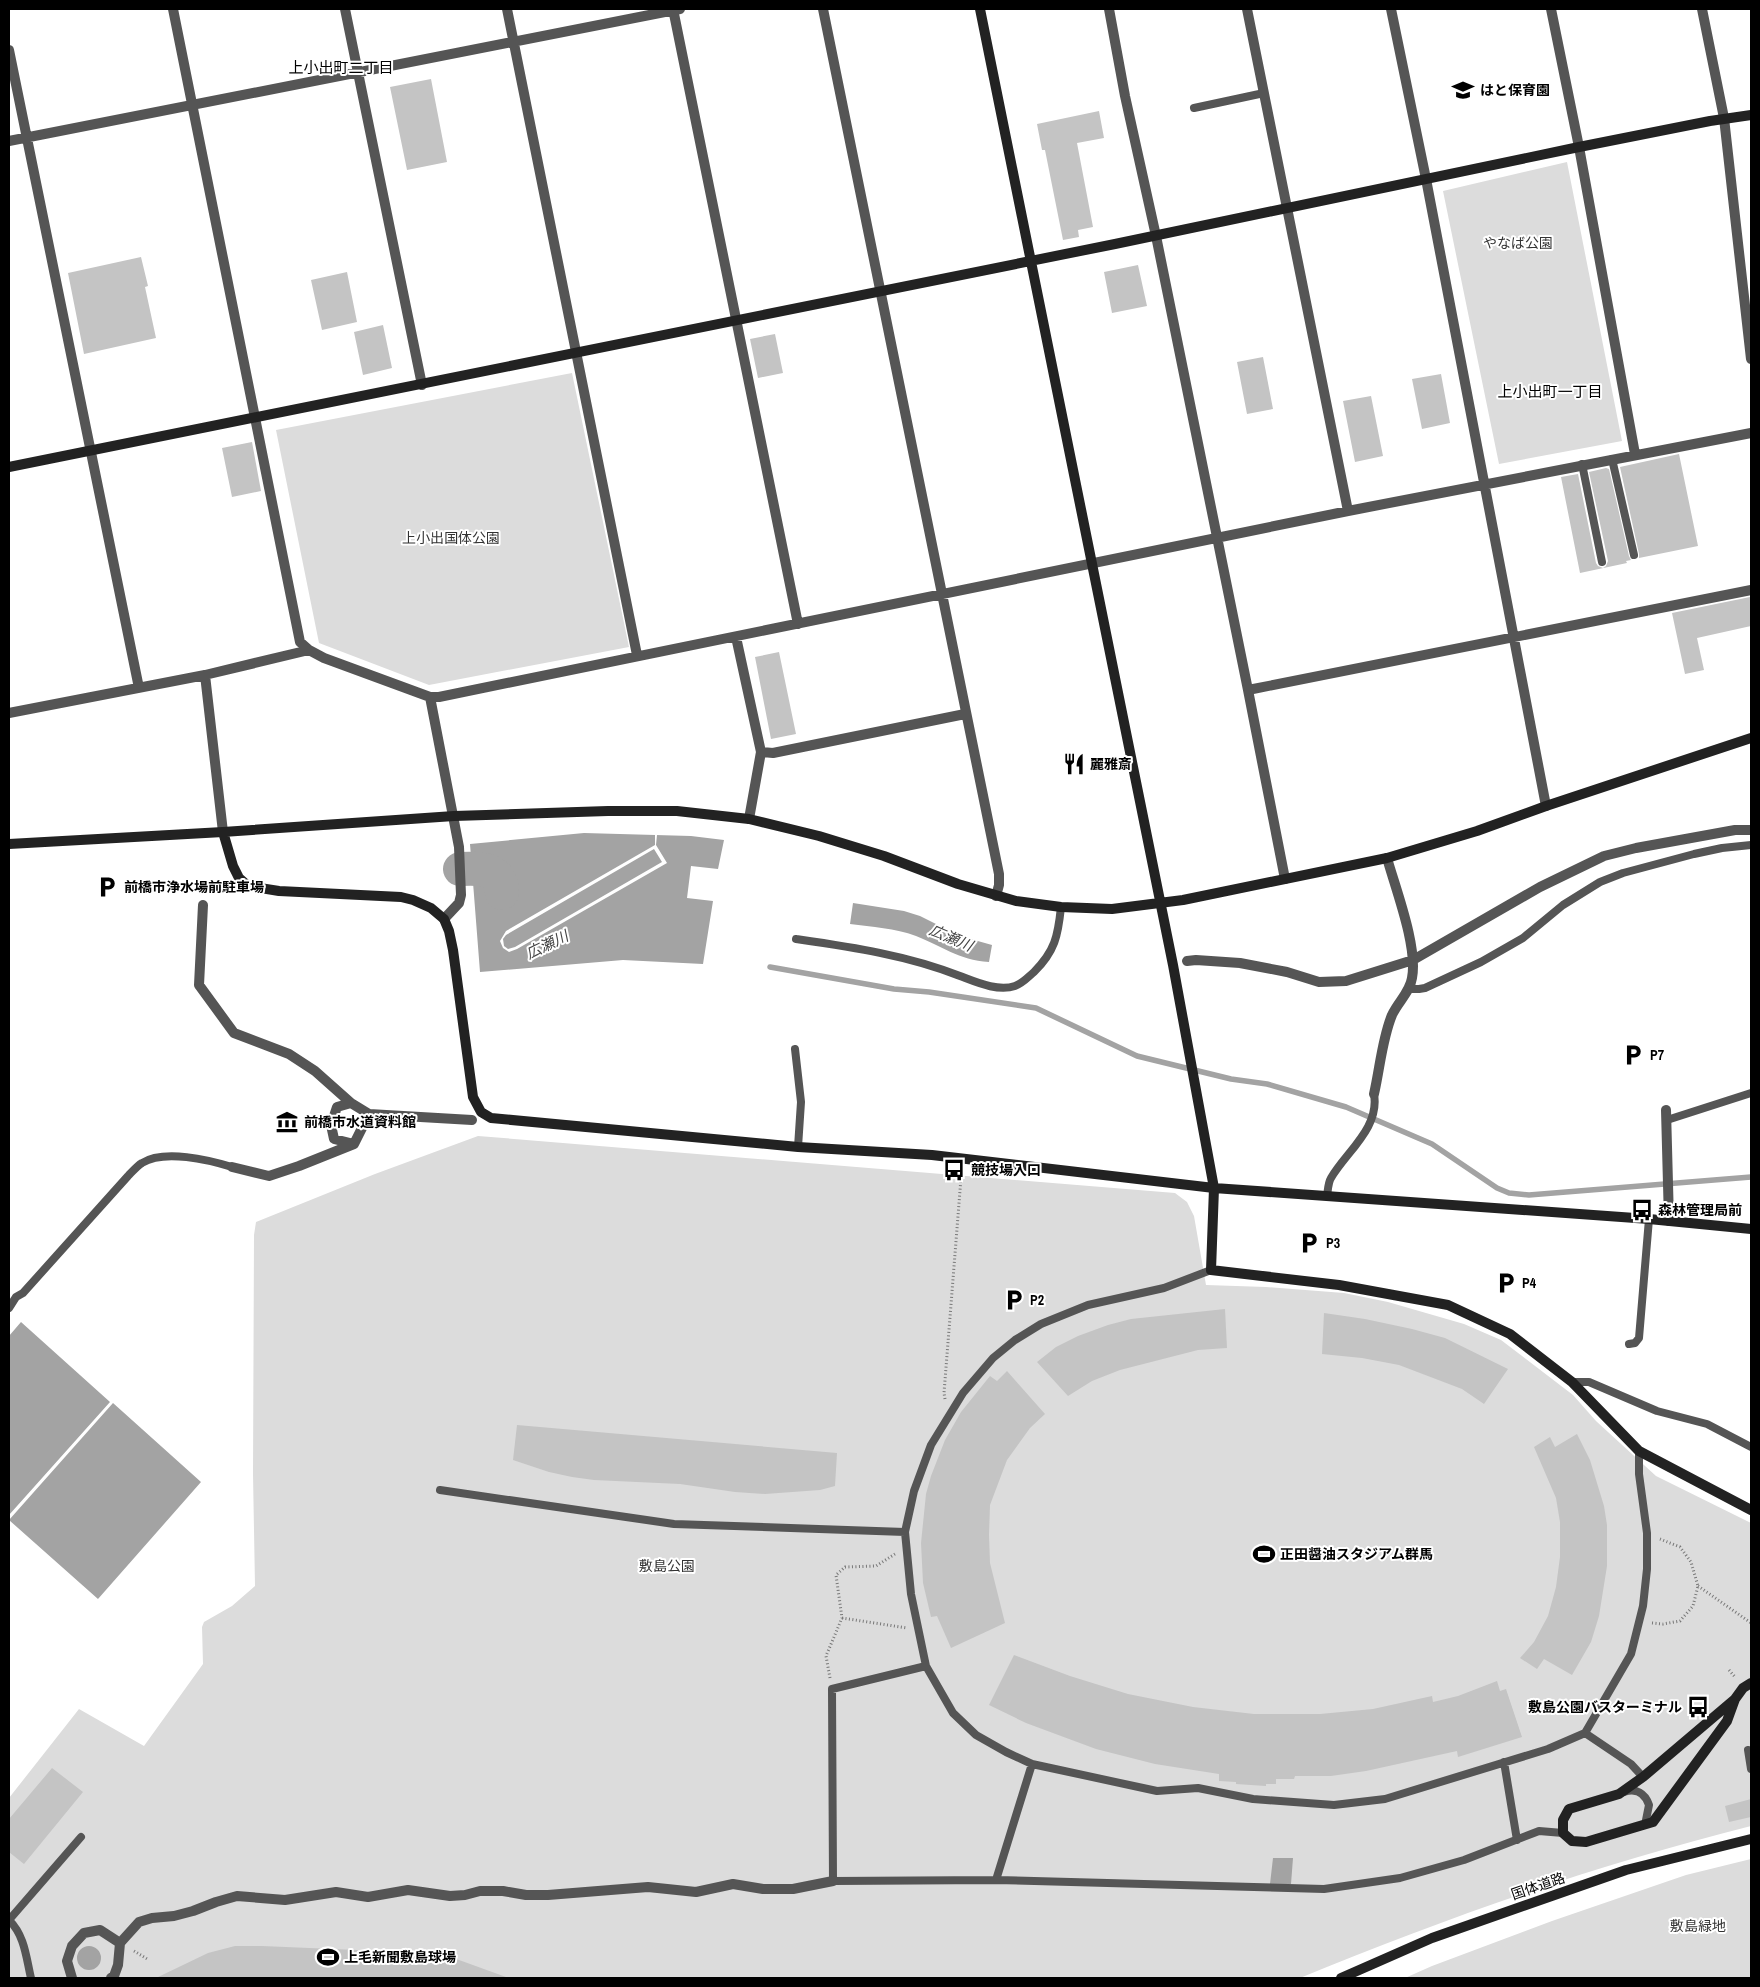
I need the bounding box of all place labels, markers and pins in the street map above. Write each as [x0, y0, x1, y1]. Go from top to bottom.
school or university icon: はと保育園 [1450, 77, 1476, 103]
place label: はと保育園 [1480, 81, 1550, 99]
restaurant icon: 麗雅斎 [1061, 751, 1087, 777]
place label: 麗雅斎 [1090, 755, 1132, 773]
parking icon: 前橋市浄水場前駐車場 [94, 874, 120, 900]
place label: 前橋市浄水場前駐車場 [124, 878, 264, 896]
parking icon: P7 [1620, 1042, 1646, 1068]
place label: P7 [1650, 1046, 1665, 1064]
museum icon: 前橋市水道資料館 [274, 1109, 300, 1135]
place label: 前橋市水道資料館 [304, 1113, 416, 1131]
bus stop icon: 競技場入口 [941, 1157, 967, 1183]
place label: 競技場入口 [971, 1161, 1041, 1179]
bus stop icon: 森林管理局前 [1629, 1197, 1655, 1223]
place label: 森林管理局前 [1658, 1201, 1742, 1219]
parking icon: P3 [1296, 1230, 1322, 1256]
place label: P3 [1326, 1234, 1340, 1252]
parking icon: P4 [1493, 1270, 1519, 1296]
place label: P4 [1522, 1274, 1537, 1292]
parking icon: P2 [1001, 1287, 1027, 1313]
place label: P2 [1030, 1291, 1044, 1309]
sports icon: 正田醤油スタジアム群馬 [1251, 1541, 1277, 1567]
place label: 正田醤油スタジアム群馬 [1280, 1545, 1433, 1563]
bus stop icon: 敷島公園バスターミナル [1685, 1694, 1711, 1720]
place label: 敷島公園バスターミナル [1528, 1698, 1682, 1716]
sports icon: 上毛新聞敷島球場 [315, 1944, 341, 1970]
place label: 上毛新聞敷島球場 [344, 1948, 456, 1966]

